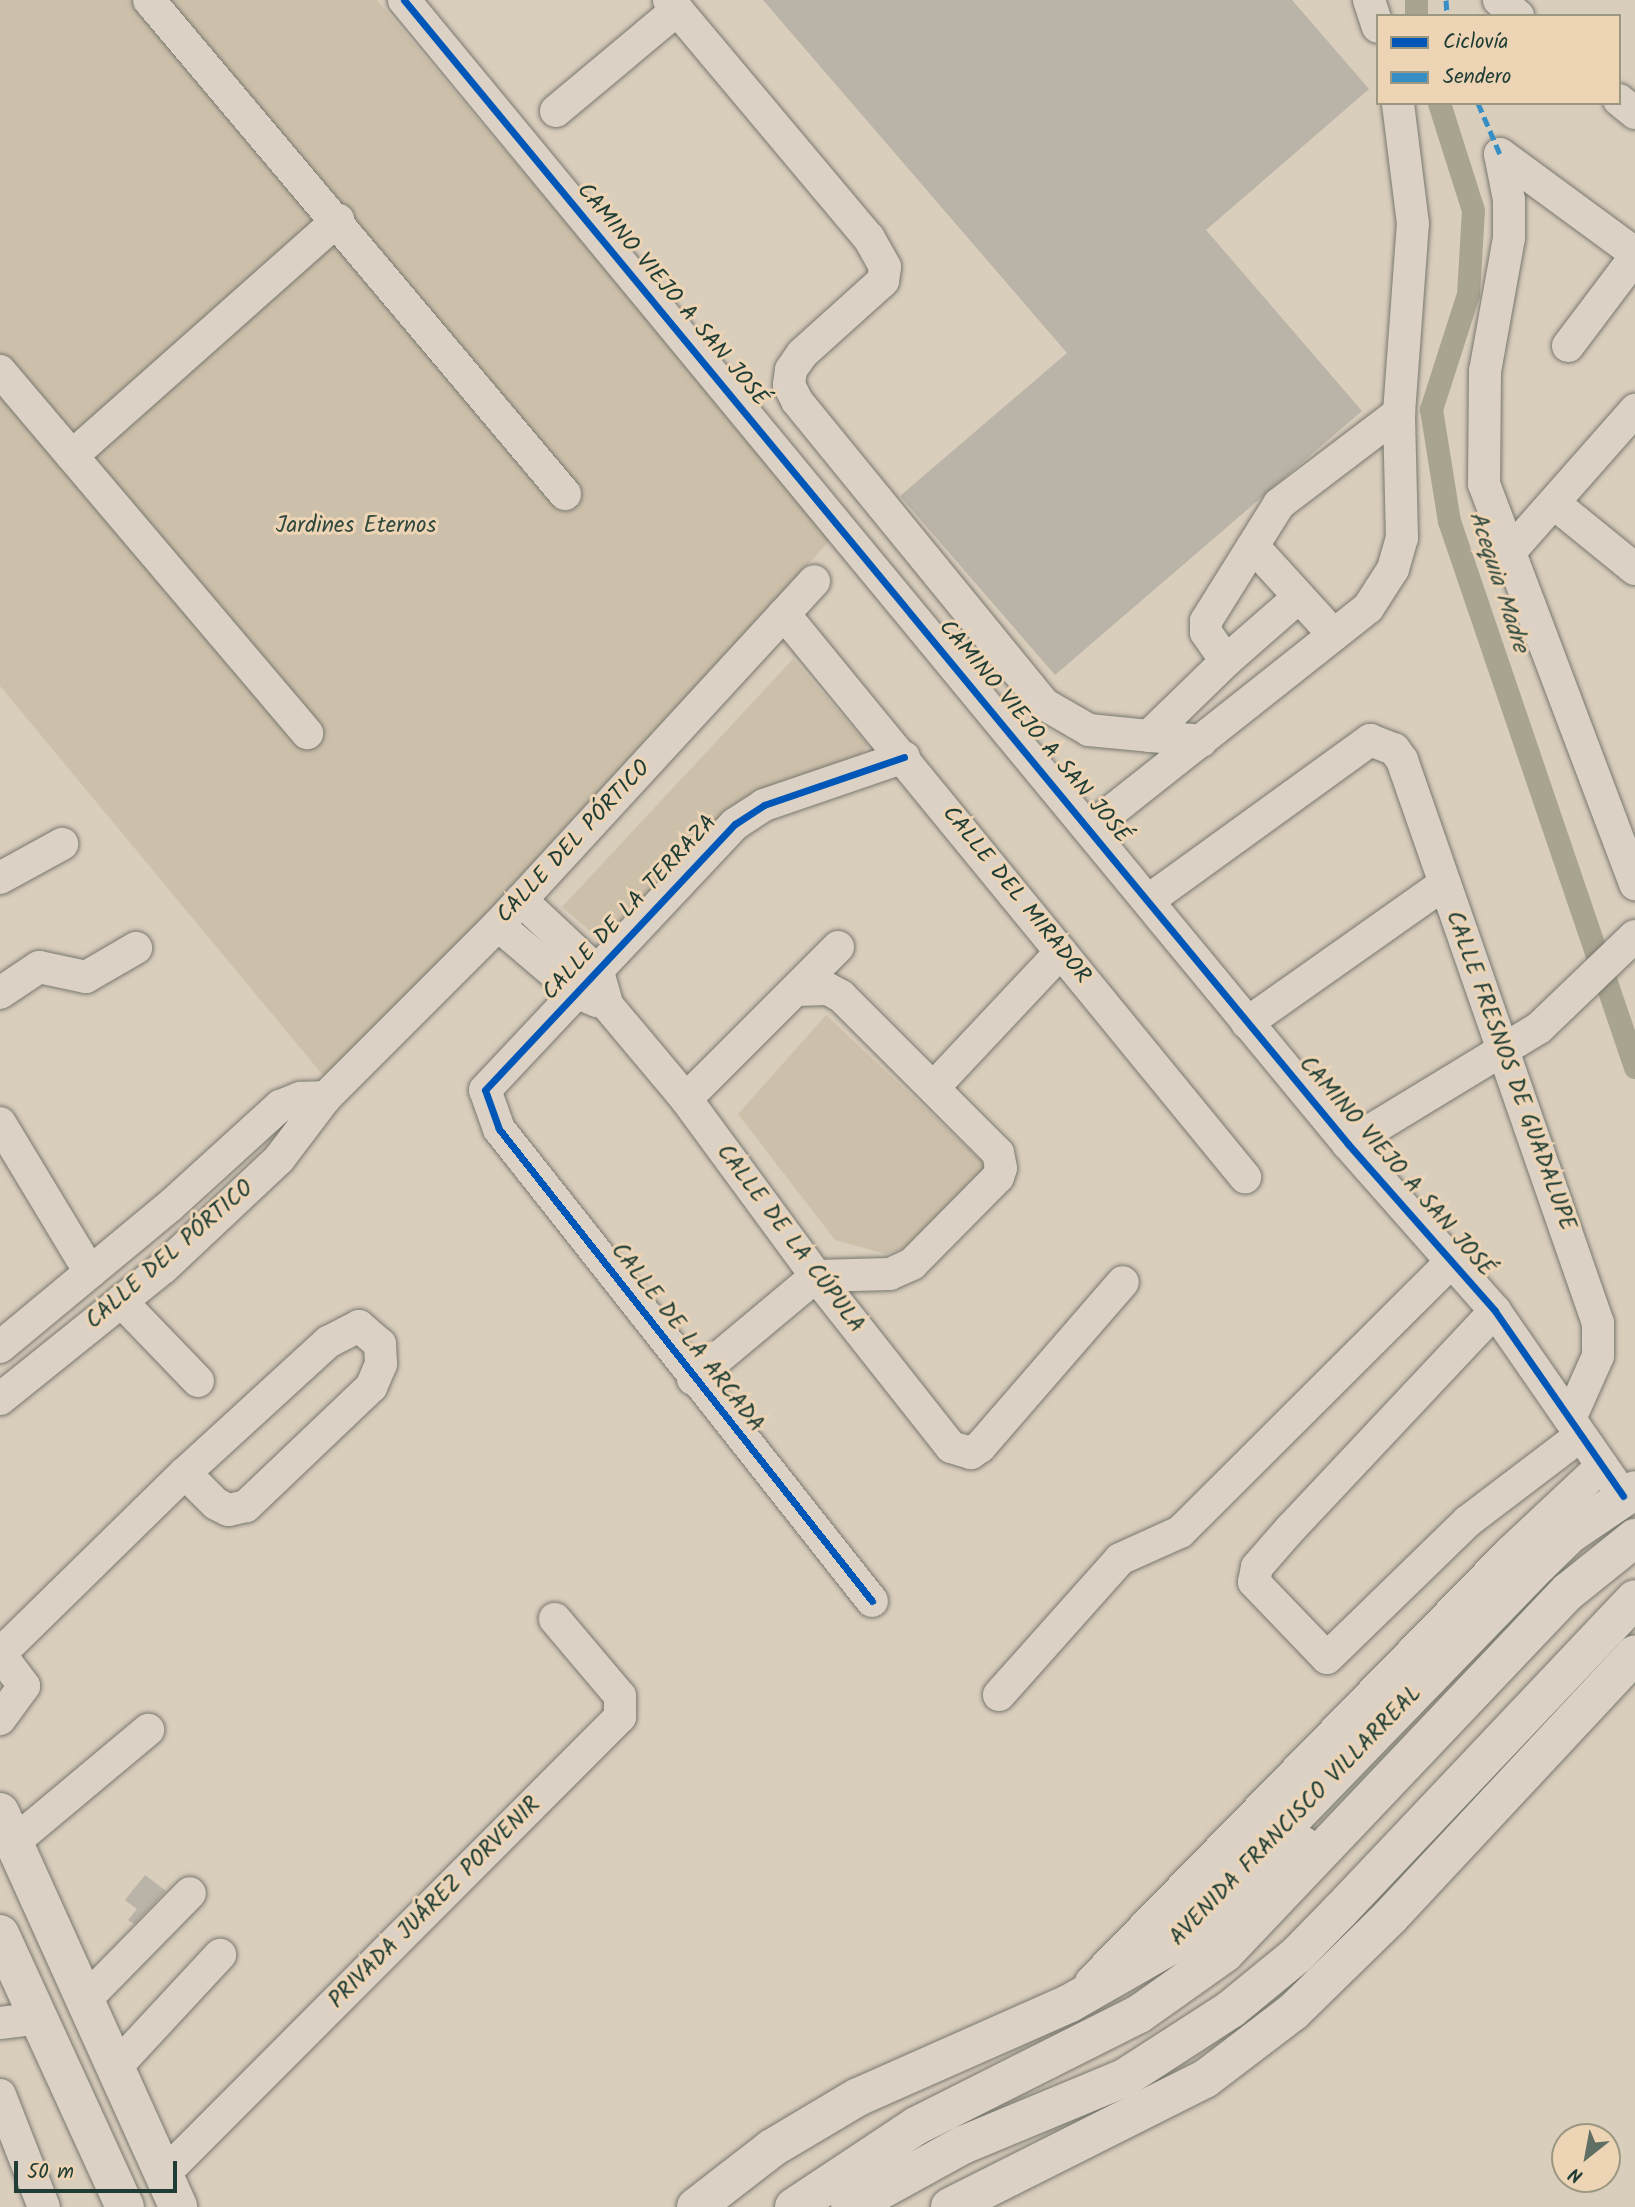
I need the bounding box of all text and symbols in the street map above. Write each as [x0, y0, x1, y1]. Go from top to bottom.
legend [1376, 14, 1621, 105]
text: Ciclovía [1443, 26, 1508, 59]
text: Sendero [1443, 61, 1511, 94]
street label: CAMINO VIEJO A SAN JOSÉ [570, 178, 774, 412]
water label: Acequia Madre [1462, 508, 1534, 656]
park label: Jardines Eternos [276, 512, 436, 540]
street label: CAMINO VIEJO A SAN JOSÉ [932, 615, 1136, 849]
street label: CALLE DEL PÓRTICO [491, 755, 657, 929]
street label: CALLE DEL MIRADOR [936, 801, 1096, 989]
street label: CALLE DE LA TERRAZA [537, 809, 723, 1007]
street label: CALLE FRESNOS DE GUADALUPE [1439, 907, 1581, 1235]
street label: CAMINO VIEJO A SAN JOSÉ [1293, 1051, 1499, 1283]
street label: CALLE DE LA CÚPULA [710, 1139, 870, 1339]
street label: CALLE DEL PÓRTICO [81, 1175, 259, 1335]
street label: CALLE DE LA ARCADA [604, 1238, 770, 1438]
street label: AVENIDA FRANCISCO VILLARREAL [1164, 1680, 1428, 1952]
street label: PRIVADA JUÁREZ PORVENIR [323, 1791, 547, 2015]
north arrow [1551, 2123, 1621, 2193]
scale bar [18, 2148, 180, 2192]
text: 50 m [27, 2156, 74, 2189]
text: N [1563, 2158, 1589, 2190]

